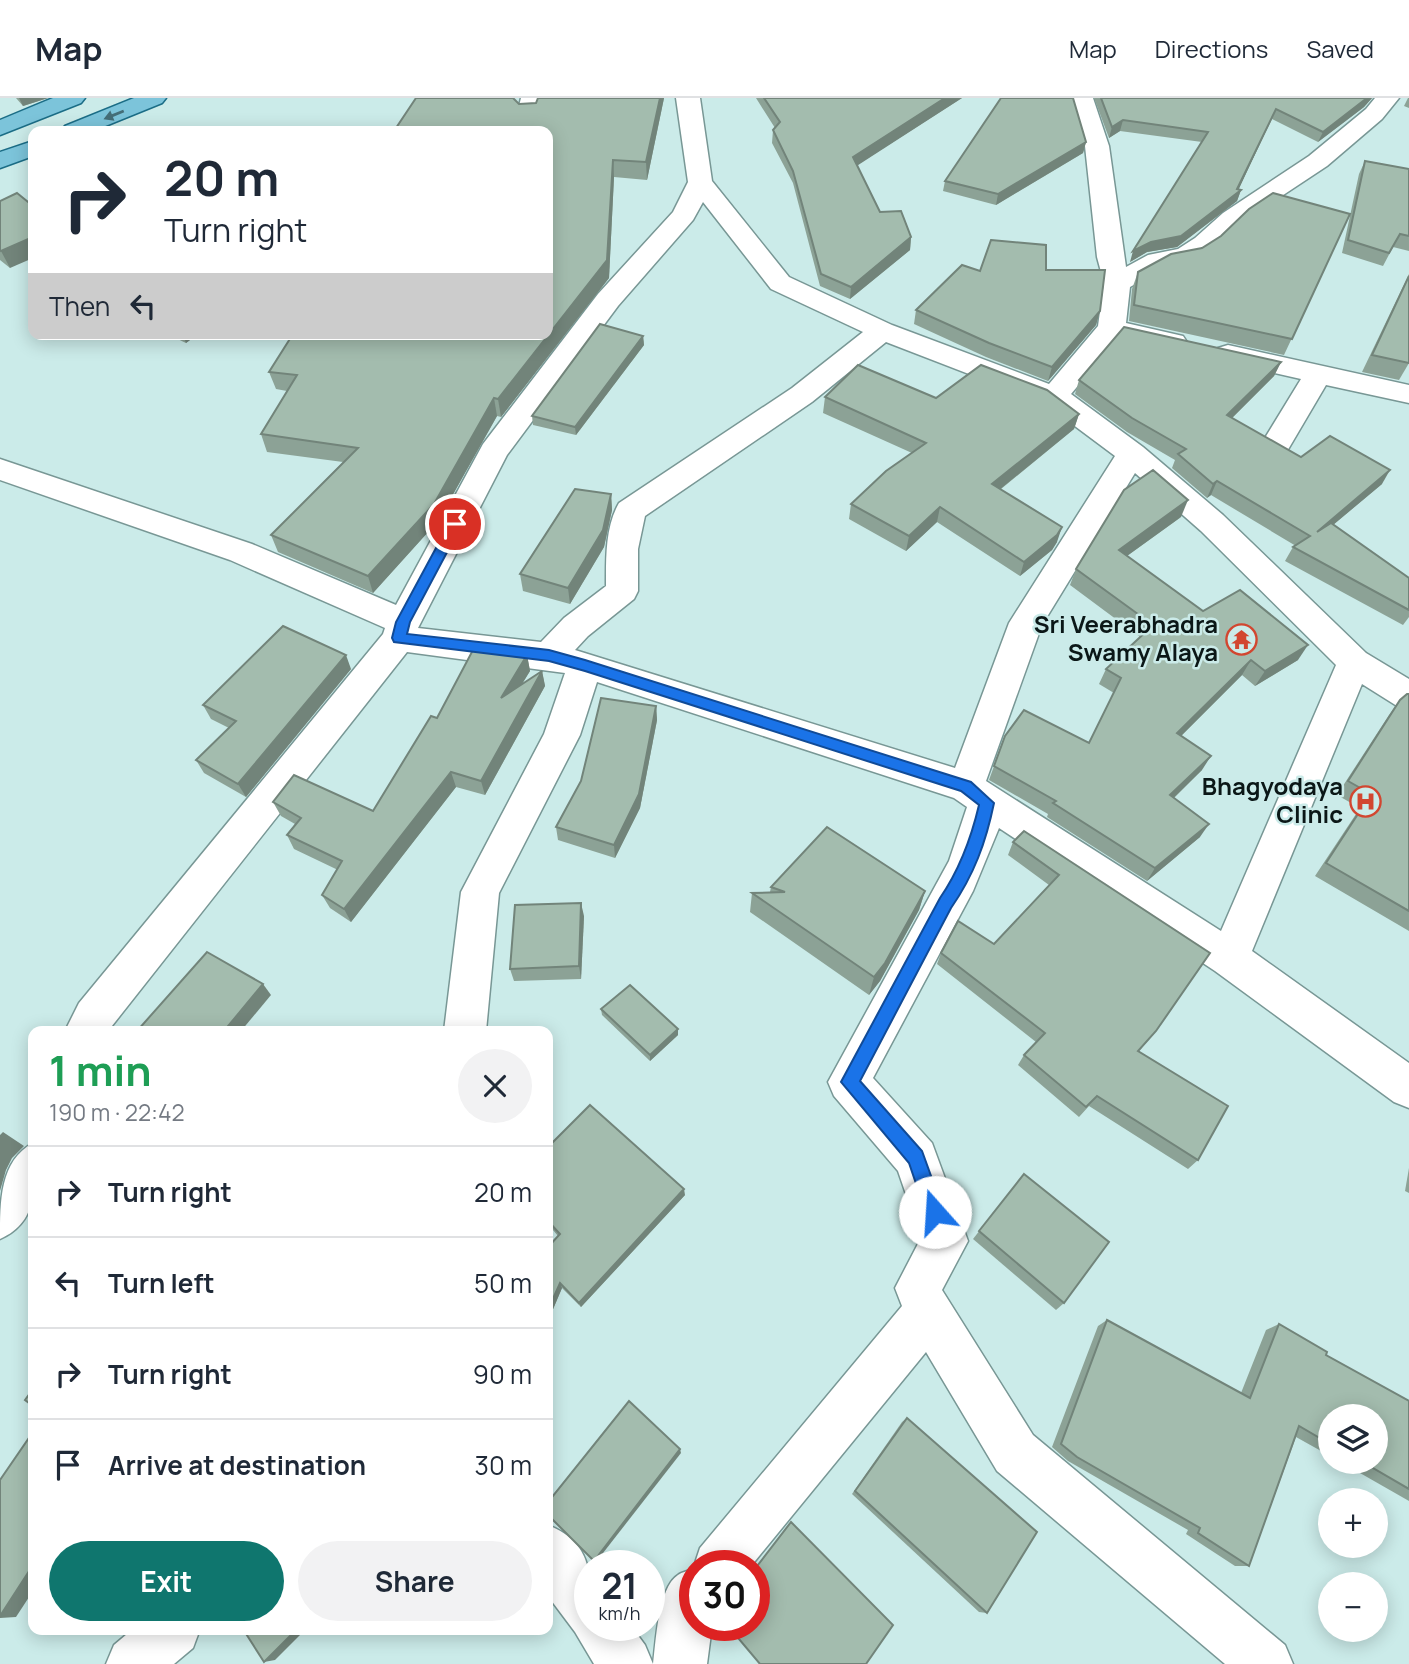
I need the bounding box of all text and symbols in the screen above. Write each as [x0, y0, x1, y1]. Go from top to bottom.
text: Map [35, 26, 103, 71]
text: Map [1069, 32, 1117, 65]
text: Directions [1155, 32, 1268, 65]
text: Saved [1306, 32, 1374, 65]
one-way arrow [103, 109, 124, 120]
text: 20 m [164, 144, 279, 211]
icon: right [49, 154, 140, 245]
text: Turn right [164, 208, 307, 252]
icon: left [124, 287, 162, 325]
text: Then [49, 288, 110, 324]
pin [425, 494, 485, 554]
icon: arrive [436, 505, 474, 543]
place label: Sri Veerabhadra Swamy Alaya [1034, 607, 1218, 668]
temple icon: Sri Veerabhadra Swamy Alaya [1224, 622, 1258, 656]
place label: Bhagyodaya Clinic [1202, 769, 1343, 830]
hospital icon: Bhagyodaya Clinic [1349, 784, 1383, 818]
text: 1 min [49, 1041, 152, 1099]
button: close [458, 1049, 532, 1123]
text: 190 m · 22:42 [49, 1096, 185, 1128]
icon: right [49, 1173, 87, 1211]
text: Turn right [108, 1174, 232, 1210]
text: 20 m [474, 1174, 532, 1210]
position arrow [898, 1175, 972, 1249]
icon: left [49, 1264, 87, 1302]
text: Turn left [108, 1265, 215, 1301]
text: 50 m [474, 1265, 532, 1301]
icon: right [49, 1355, 87, 1393]
text: Turn right [108, 1356, 232, 1392]
text: 90 m [473, 1356, 532, 1392]
map controls [1318, 1404, 1388, 1642]
button: layers [1318, 1404, 1388, 1474]
icon: arrive [49, 1446, 87, 1484]
text: Arrive at destination [108, 1447, 366, 1483]
text: 30 m [475, 1447, 532, 1483]
button: + [1318, 1488, 1388, 1558]
button: Exit [49, 1541, 284, 1621]
button: Share [298, 1541, 532, 1621]
speed limit sign: 30 [679, 1550, 770, 1641]
text: 21 [601, 1562, 638, 1610]
button: − [1318, 1572, 1388, 1642]
text: km/h [599, 1601, 640, 1625]

